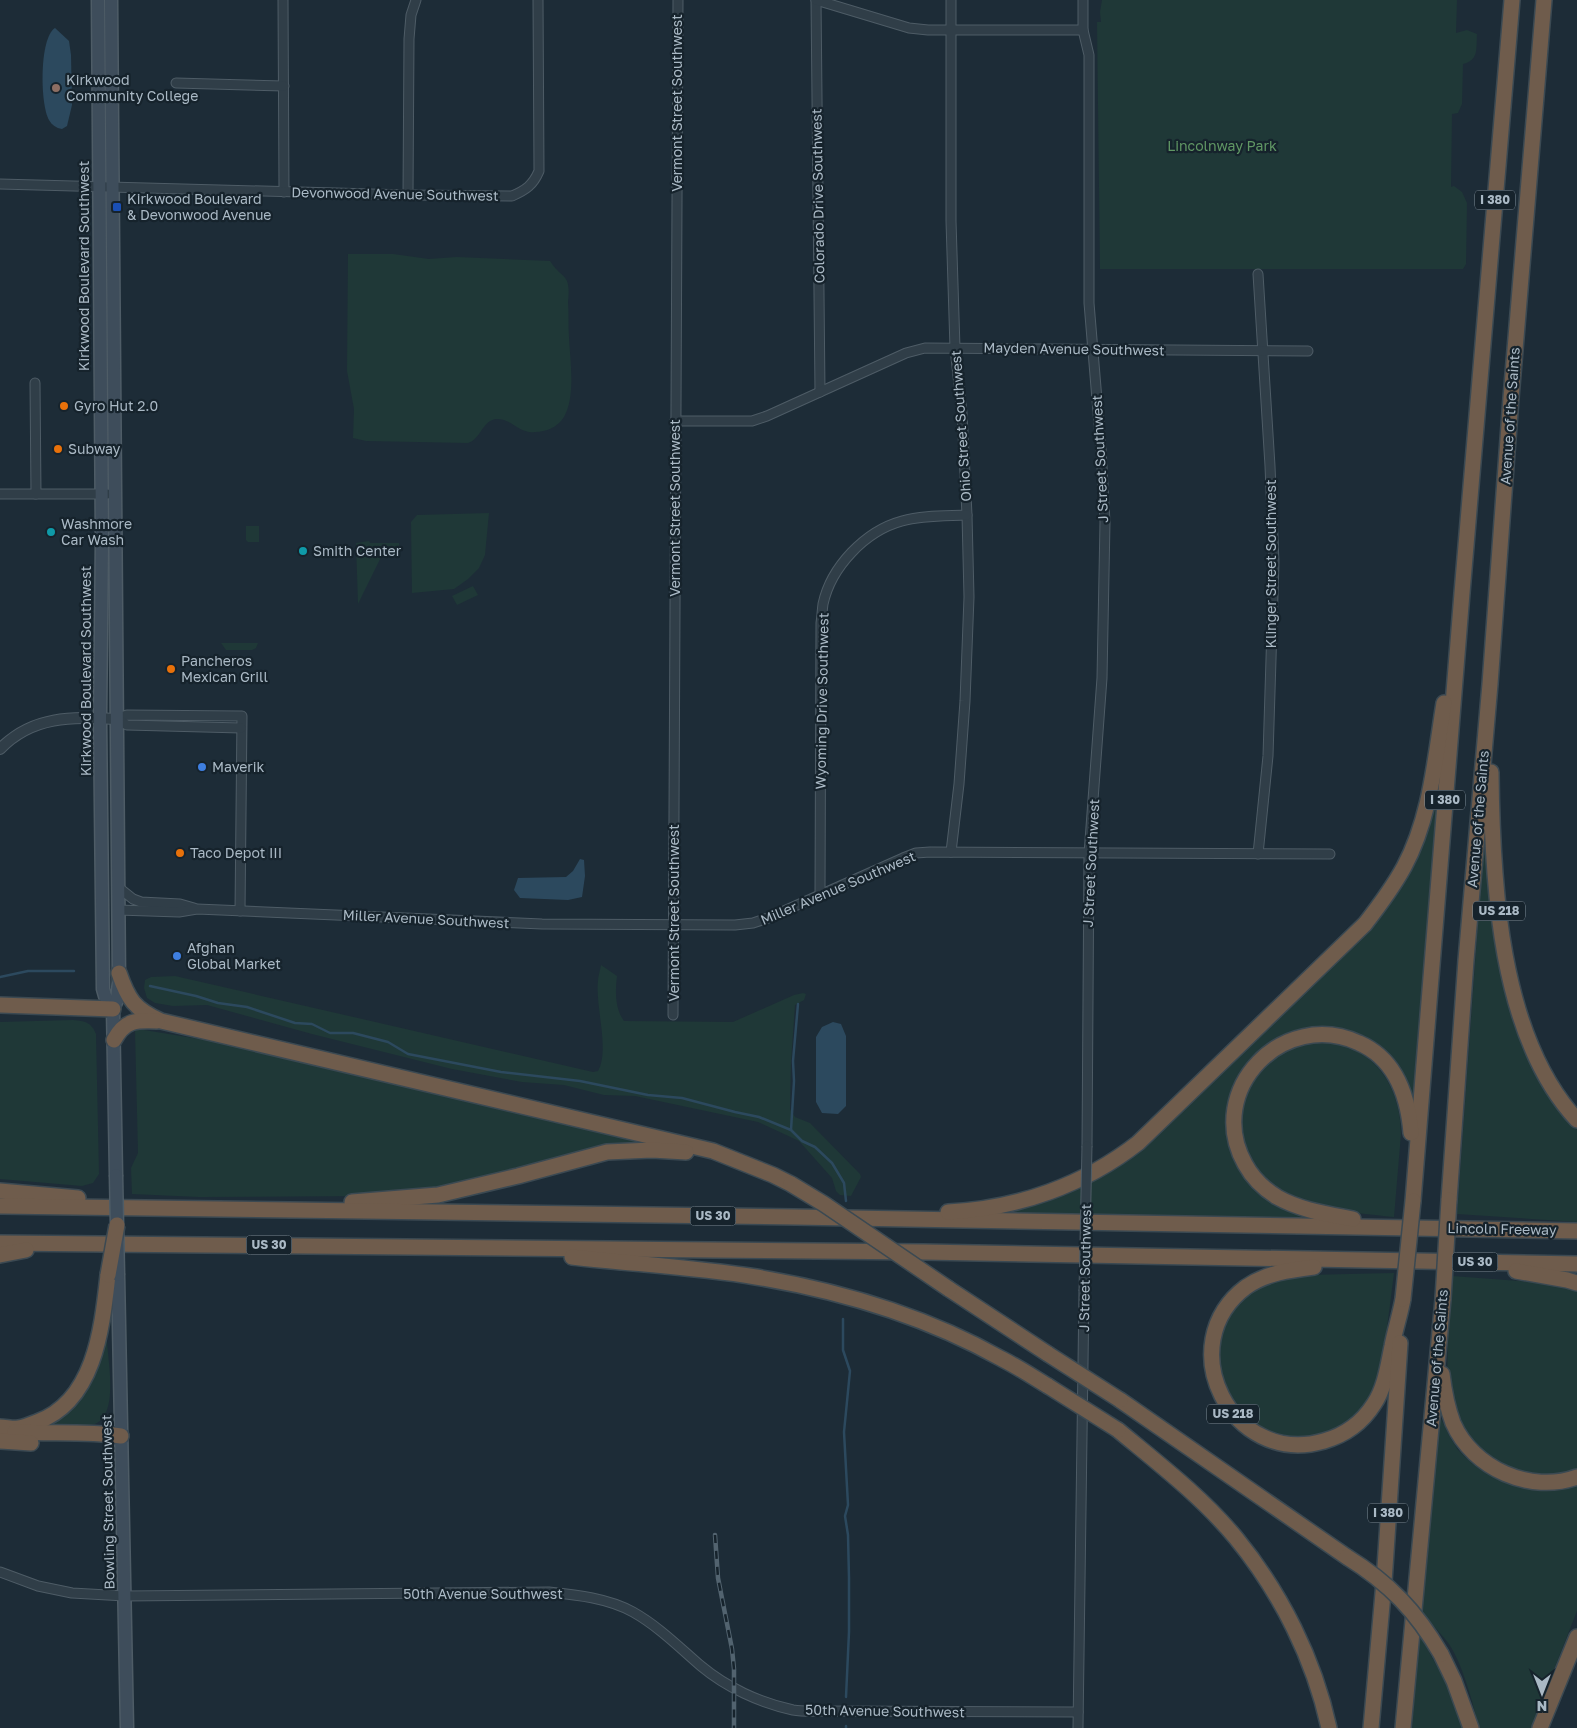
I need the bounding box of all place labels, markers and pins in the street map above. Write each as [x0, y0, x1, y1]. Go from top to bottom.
place label: Kirkwood Community College [66, 71, 198, 104]
marker: Kirkwood Community College [50, 82, 62, 94]
place label: Kirkwood Boulevard & Devonwood Avenue [127, 190, 271, 223]
marker: Kirkwood Boulevard & Devonwood Avenue [111, 201, 123, 213]
place label: Gyro Hut 2.0 [74, 397, 158, 414]
marker: Gyro Hut 2.0 [58, 400, 70, 412]
place label: Subway [68, 440, 121, 457]
marker: Subway [52, 443, 64, 455]
place label: Washmore Car Wash [61, 515, 132, 548]
marker: Washmore Car Wash [45, 526, 57, 538]
place label: Smith Center [313, 542, 402, 559]
marker: Smith Center [297, 545, 309, 557]
place label: Pancheros Mexican Grill [181, 652, 268, 685]
marker: Pancheros Mexican Grill [165, 663, 177, 675]
place label: Maverik [212, 758, 265, 775]
marker: Maverik [196, 761, 208, 773]
place label: Taco Depot III [190, 844, 282, 861]
marker: Taco Depot III [174, 847, 186, 859]
place label: Afghan Global Market [187, 939, 281, 972]
marker: Afghan Global Market [171, 950, 183, 962]

